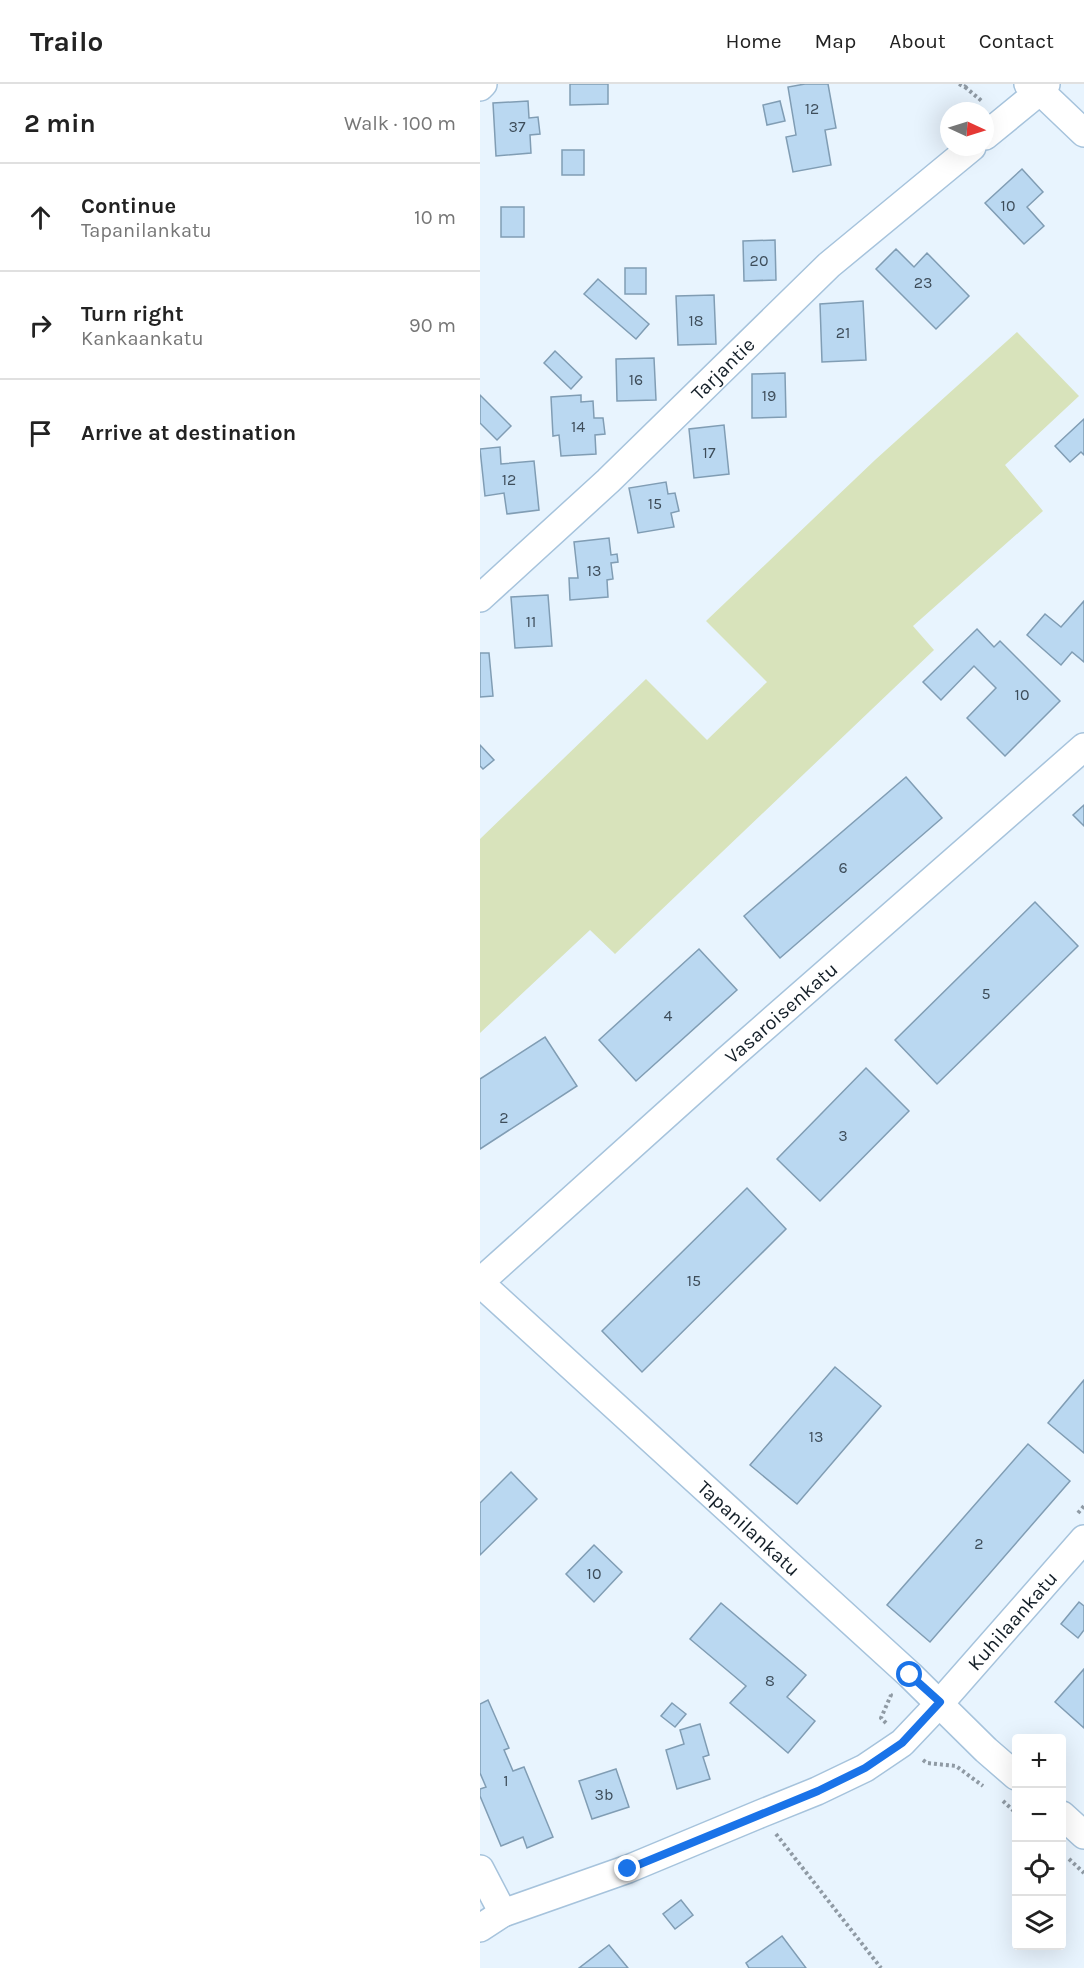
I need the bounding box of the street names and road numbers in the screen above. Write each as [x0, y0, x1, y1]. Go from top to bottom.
street label: Tarjantie [686, 333, 759, 405]
street label: Vasaroisenkatu [720, 957, 842, 1068]
street label: Tapanilankatu [693, 1476, 805, 1581]
street label: Kuhilaankatu [963, 1567, 1062, 1675]

